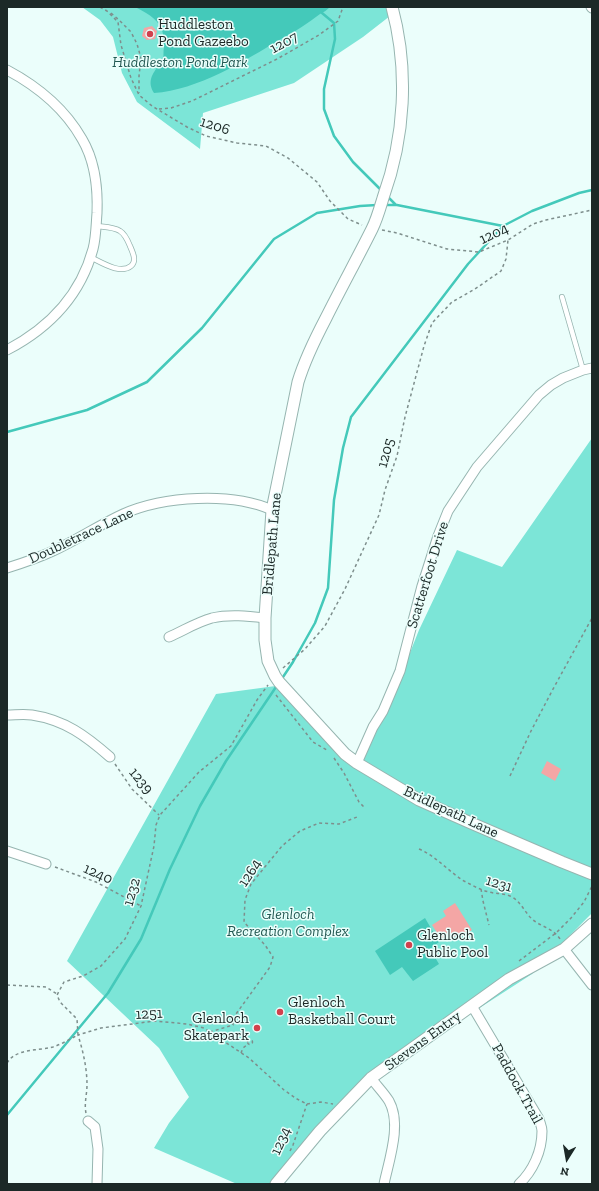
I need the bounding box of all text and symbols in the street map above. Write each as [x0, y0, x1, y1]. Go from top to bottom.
place label: Huddleston Pond Gazeebo [158, 16, 249, 51]
street label: 1207 [267, 28, 301, 58]
marker: Huddleston Pond Gazeebo [145, 29, 155, 39]
park label: Huddleston Pond Park [112, 54, 248, 72]
street label: 1206 [198, 113, 232, 139]
street label: 1204 [476, 219, 512, 249]
street label: 1205 [373, 436, 399, 470]
street label: Bridlepath Lane [259, 492, 285, 596]
street label: Doubletrace Lane [26, 504, 136, 568]
street label: Scatterfoot Drive [403, 519, 453, 631]
street label: 1239 [125, 764, 157, 798]
street label: Bridlepath Lane [401, 782, 501, 842]
street label: 1264 [234, 856, 266, 890]
street label: 1240 [81, 860, 115, 888]
street label: 1231 [484, 872, 514, 896]
street label: 1232 [119, 876, 145, 908]
park label: Glenloch Recreation Complex [227, 906, 349, 941]
place label: Glenloch Public Pool [417, 927, 488, 962]
marker: Glenloch Public Pool [404, 940, 414, 950]
place label: Glenloch Basketball Court [288, 994, 395, 1029]
street label: 1251 [135, 1004, 163, 1024]
marker: Glenloch Basketball Court [275, 1007, 285, 1017]
street label: Stevens Entry [381, 1007, 465, 1075]
place label: Glenloch Skatepark [184, 1010, 249, 1045]
marker: Glenloch Skatepark [252, 1023, 262, 1033]
street label: Paddock Trail [488, 1041, 546, 1127]
street label: 1234 [267, 1124, 295, 1158]
north arrow [547, 1139, 587, 1179]
text: N [559, 1164, 570, 1178]

